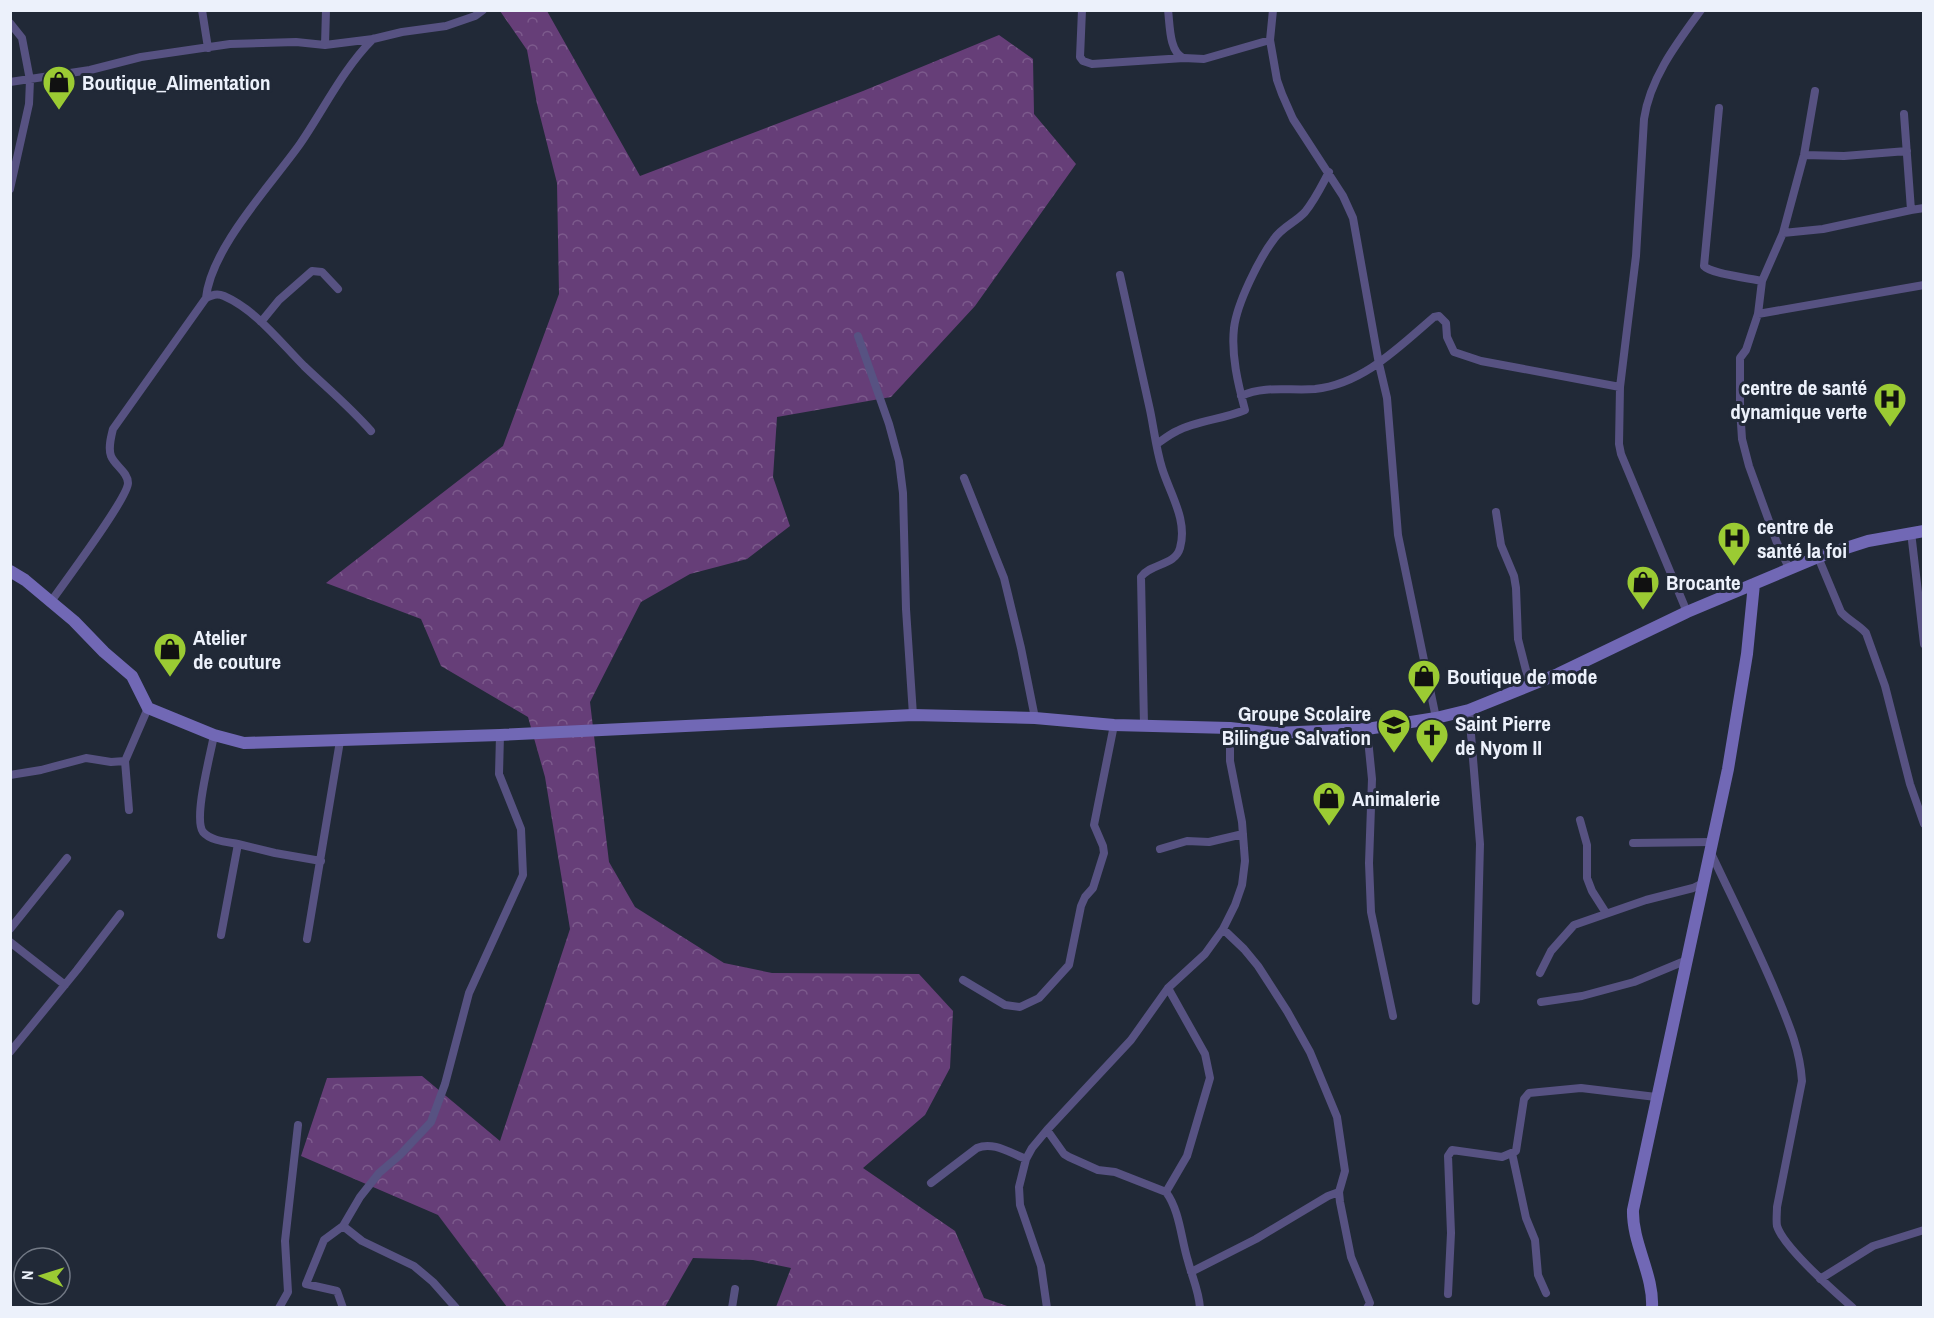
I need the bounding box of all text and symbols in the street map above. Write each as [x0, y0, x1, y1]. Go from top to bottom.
shop icon: Boutique_Alimentation [41, 64, 77, 111]
place label: Boutique_Alimentation [82, 68, 270, 97]
place label: centre de santé dynamique verte [1730, 373, 1867, 426]
hospital icon: centre de santé dynamique verte [1872, 381, 1908, 428]
place label: centre de santé la foi [1757, 512, 1847, 565]
hospital icon: centre de santé la foi [1716, 520, 1752, 567]
shop icon: Brocante [1625, 564, 1661, 611]
place label: Brocante [1666, 568, 1741, 597]
place label: Atelier de couture [193, 623, 281, 676]
shop icon: Atelier de couture [152, 631, 188, 678]
shop icon: Boutique de mode [1406, 658, 1442, 705]
place label: Boutique de mode [1447, 662, 1597, 691]
place label: Groupe Scolaire Bilingue Salvation [1222, 699, 1371, 752]
school or university icon: Groupe Scolaire Bilingue Salvation [1376, 707, 1412, 754]
place label: Saint Pierre de Nyom II [1455, 709, 1551, 762]
church icon: Saint Pierre de Nyom II [1414, 717, 1450, 764]
shop icon: Animalerie [1311, 780, 1347, 827]
place label: Animalerie [1352, 784, 1440, 813]
north arrow [12, 1246, 72, 1306]
text: N [16, 1270, 38, 1281]

